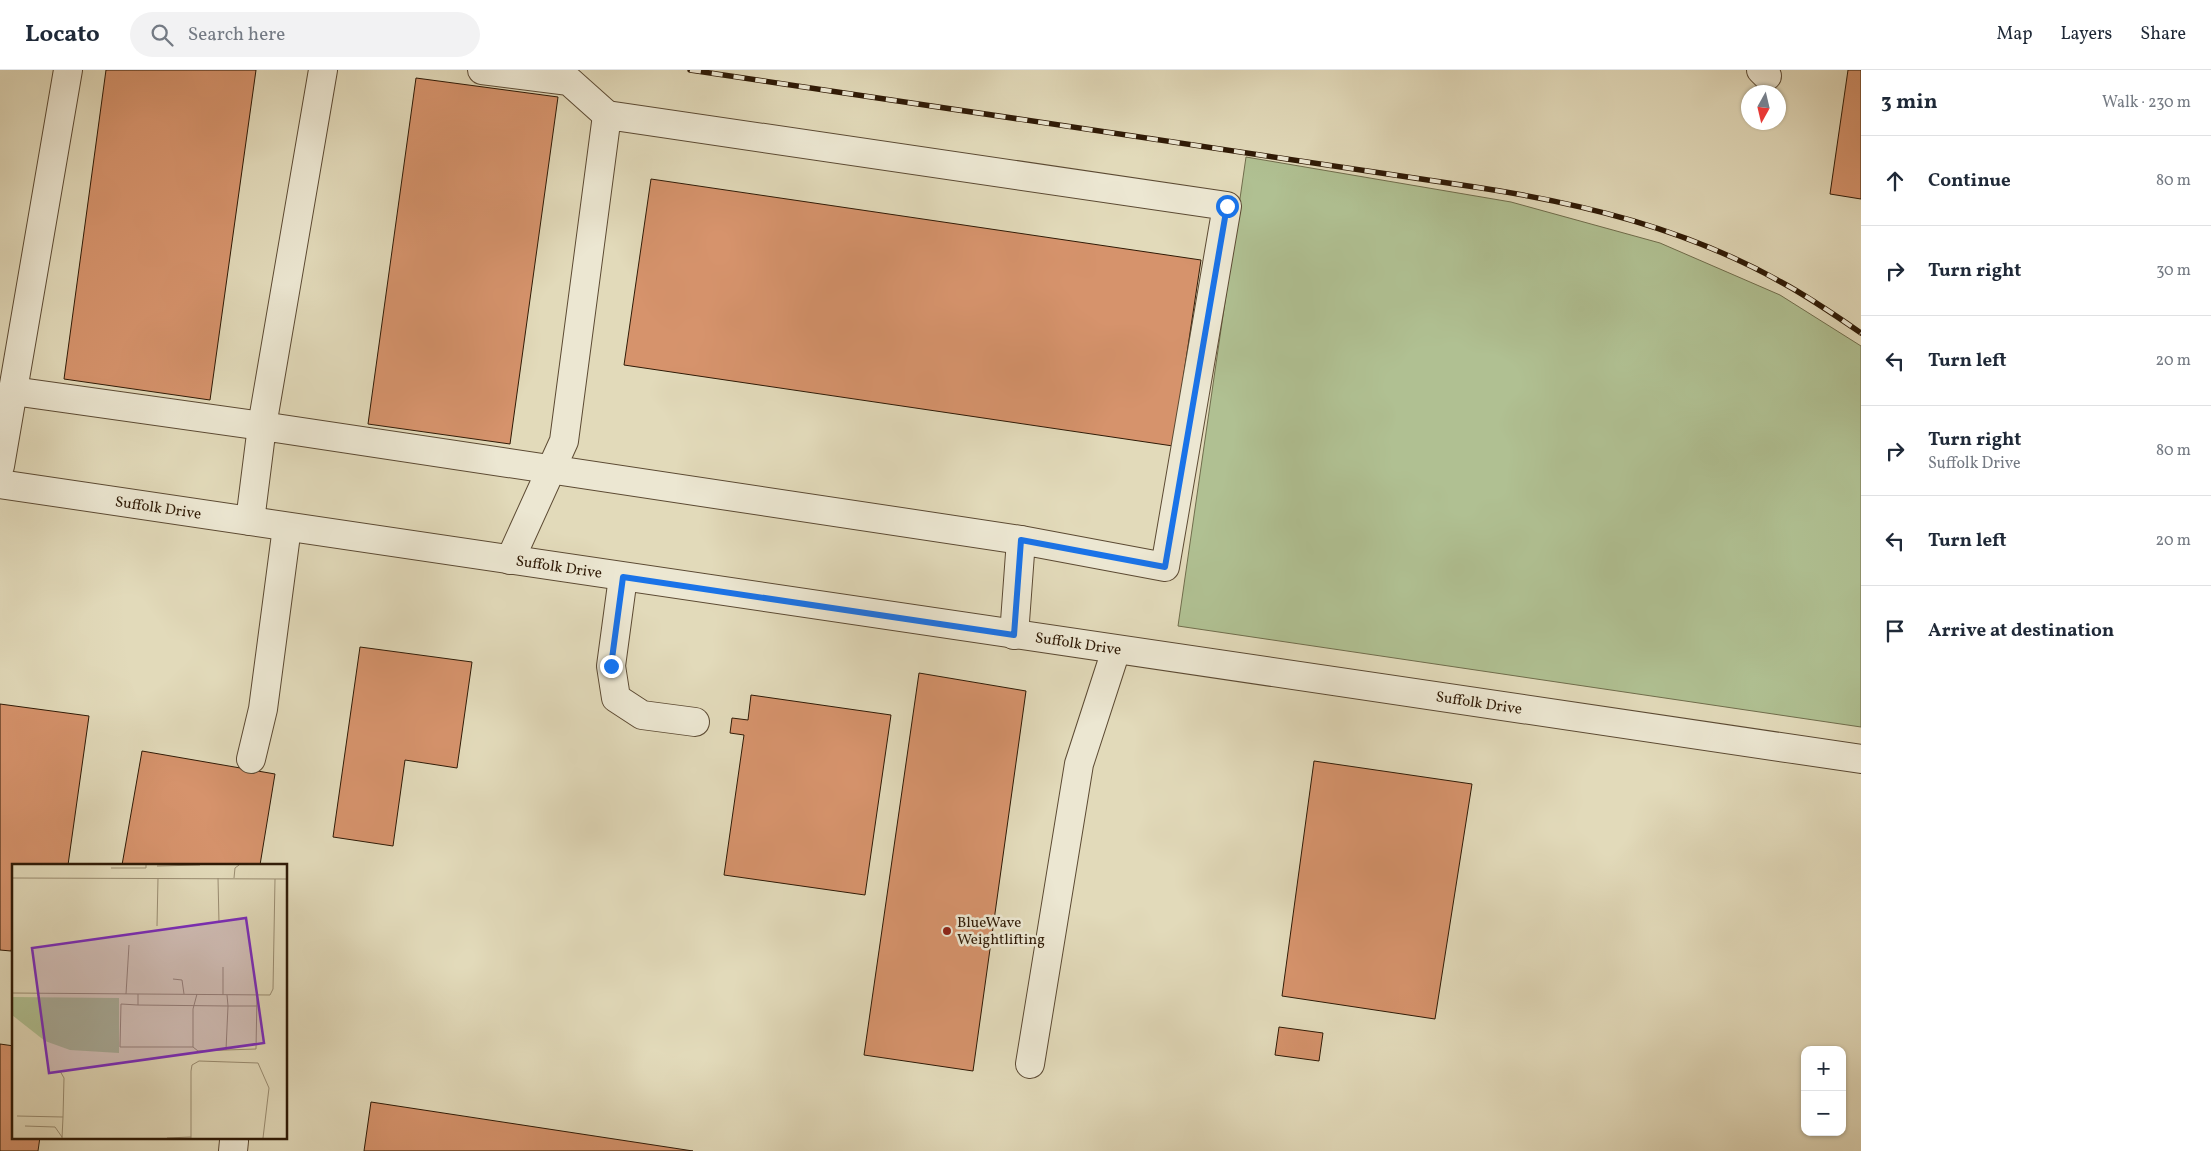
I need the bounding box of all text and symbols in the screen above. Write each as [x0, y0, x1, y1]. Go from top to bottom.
search box [130, 12, 480, 57]
text: Locato [25, 18, 100, 52]
icon: search [148, 21, 176, 49]
text: Search here [188, 22, 285, 48]
text: Map [1996, 22, 2032, 47]
text: Layers [2060, 22, 2112, 47]
text: Share [2140, 22, 2186, 47]
north arrow [1741, 85, 1786, 130]
text: 3 min [1881, 88, 1937, 117]
text: Walk · 230 m [2102, 92, 2191, 114]
icon: ahead [1881, 167, 1909, 195]
text: Continue [1928, 168, 2011, 194]
text: 80 m [2156, 170, 2191, 192]
route start [1216, 195, 1239, 218]
icon: right [1881, 257, 1909, 285]
text: Turn right [1928, 258, 2021, 284]
text: 30 m [2156, 260, 2191, 282]
icon: left [1881, 347, 1909, 375]
text: Turn left [1928, 348, 2007, 374]
text: 20 m [2156, 350, 2191, 372]
text: Turn right [1928, 427, 2021, 453]
icon: right [1881, 437, 1909, 465]
text: 80 m [2156, 440, 2191, 462]
text: Suffolk Drive [1928, 453, 2021, 475]
street label: Suffolk Drive [114, 492, 203, 526]
icon: left [1881, 527, 1909, 555]
text: Turn left [1928, 528, 2007, 554]
text: 20 m [2156, 530, 2191, 552]
street label: Suffolk Drive [514, 551, 603, 585]
icon: arrive [1881, 617, 1909, 645]
text: Arrive at destination [1928, 618, 2114, 644]
street label: Suffolk Drive [1034, 628, 1123, 662]
route end [600, 655, 623, 678]
street label: Suffolk Drive [1434, 687, 1523, 721]
inset map [12, 864, 288, 1138]
place label: BlueWave Weightlifting [957, 913, 1045, 951]
marker: BlueWave Weightlifting [941, 925, 953, 937]
map controls [1801, 1046, 1846, 1136]
button: + [1801, 1046, 1846, 1091]
button: − [1801, 1091, 1846, 1136]

